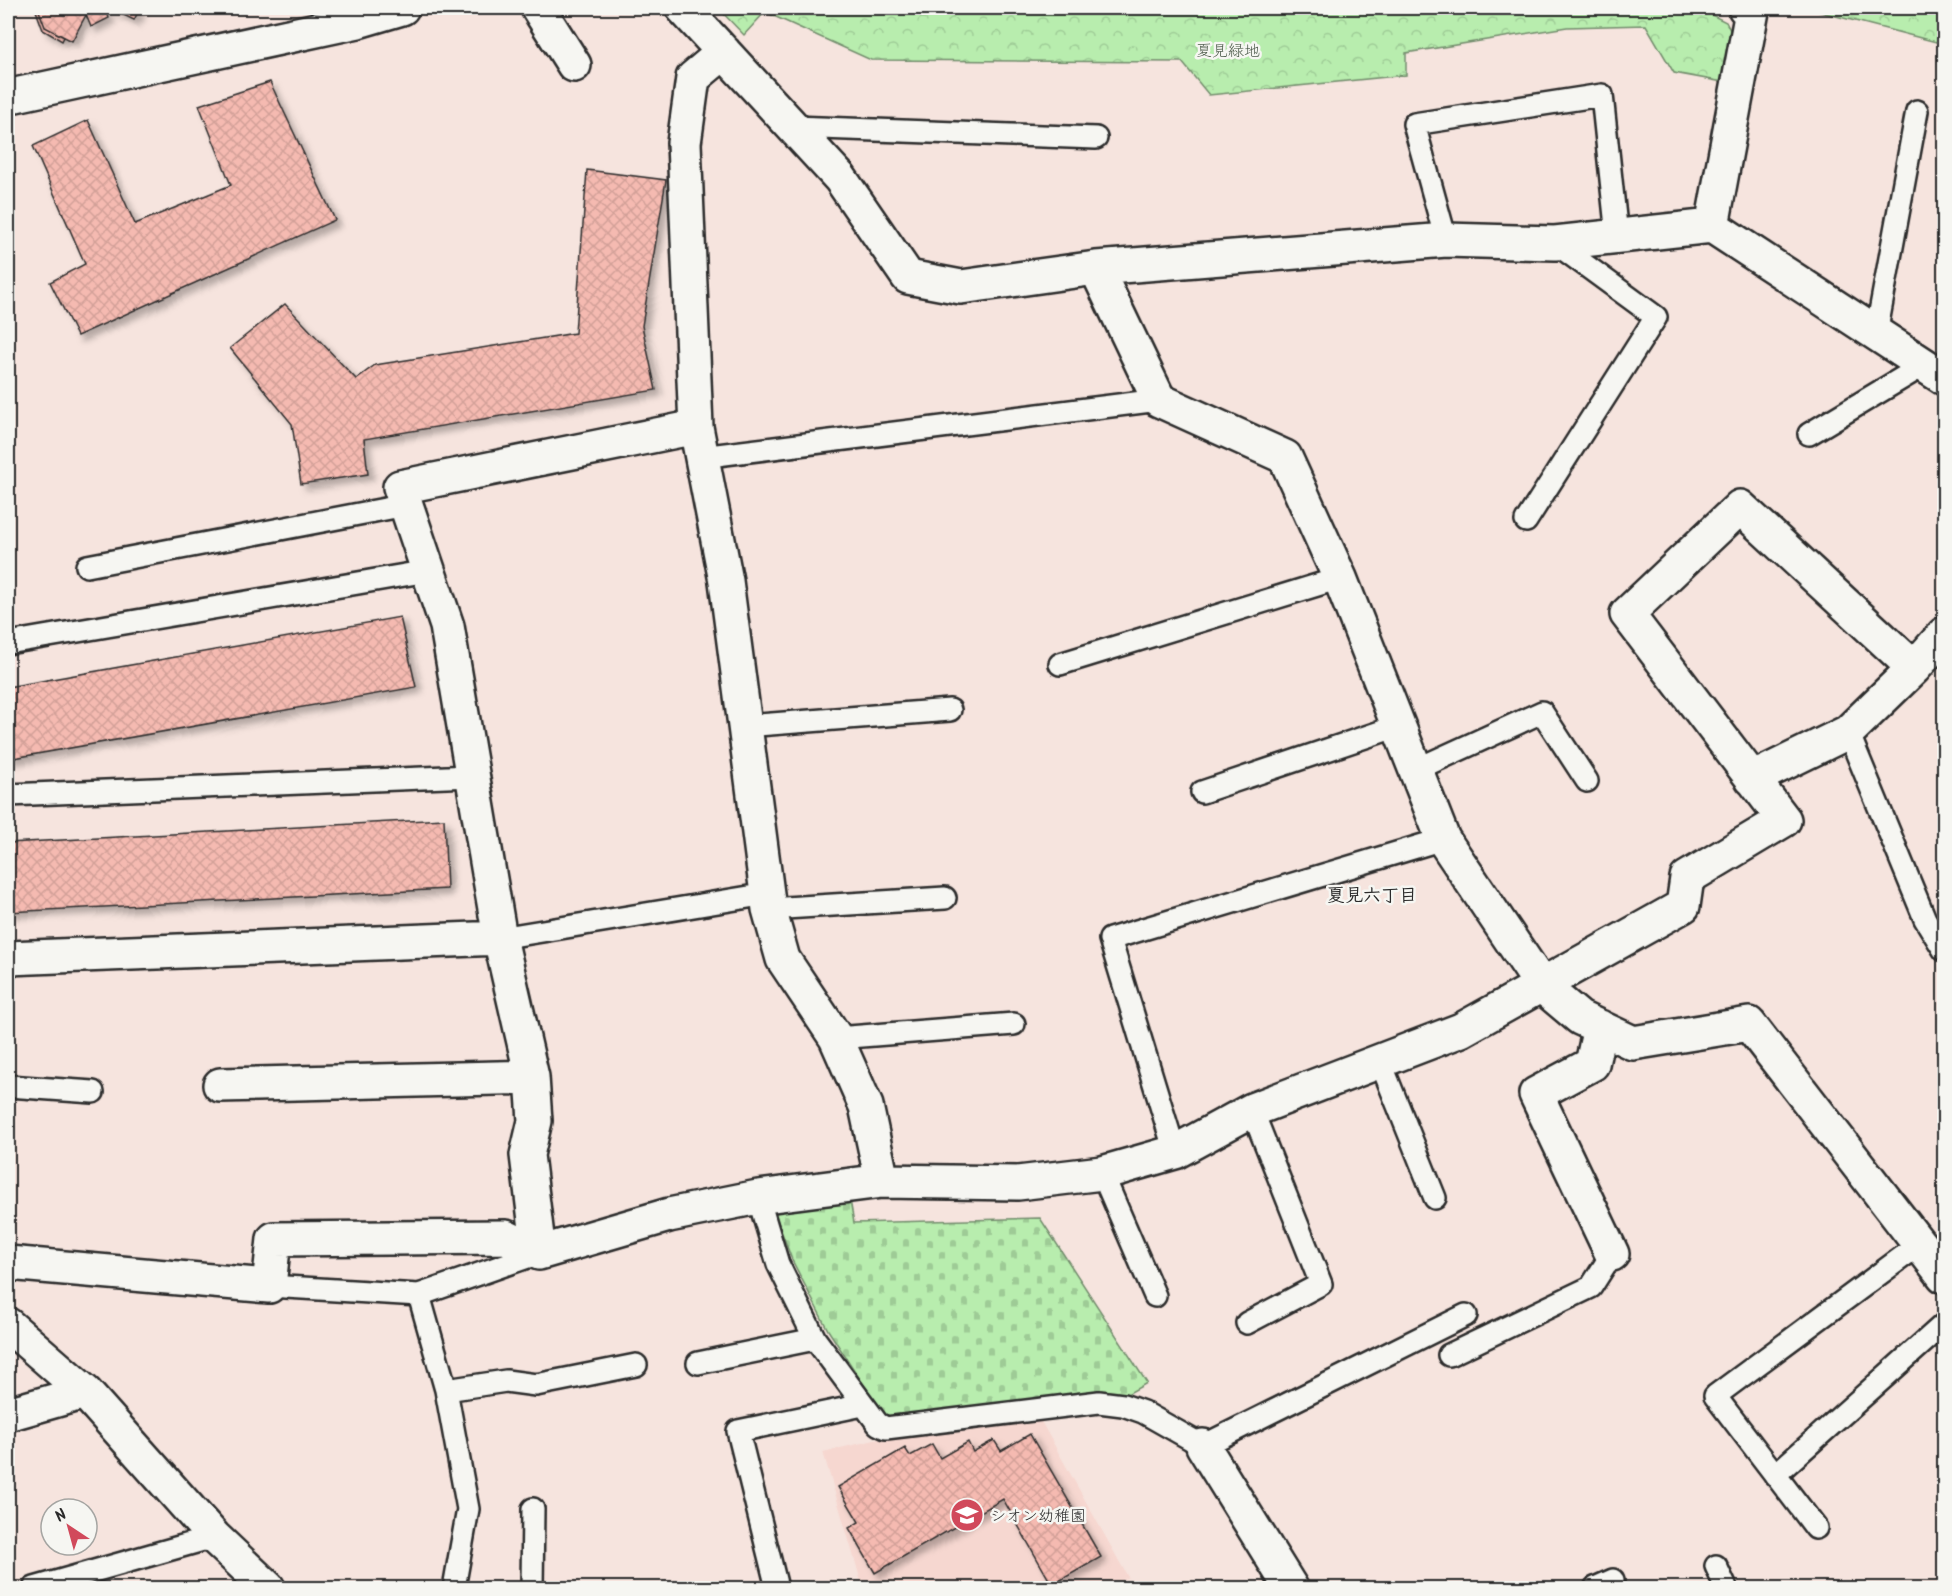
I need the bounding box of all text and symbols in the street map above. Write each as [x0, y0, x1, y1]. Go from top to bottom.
park label: 夏見緑地 [1196, 39, 1260, 64]
district label: 夏見六丁目 [1327, 882, 1417, 911]
north arrow [39, 1497, 99, 1557]
school or university icon: シオン幼稚園 [949, 1497, 985, 1533]
text: N [50, 1503, 73, 1529]
place label: シオン幼稚園 [990, 1504, 1086, 1529]

